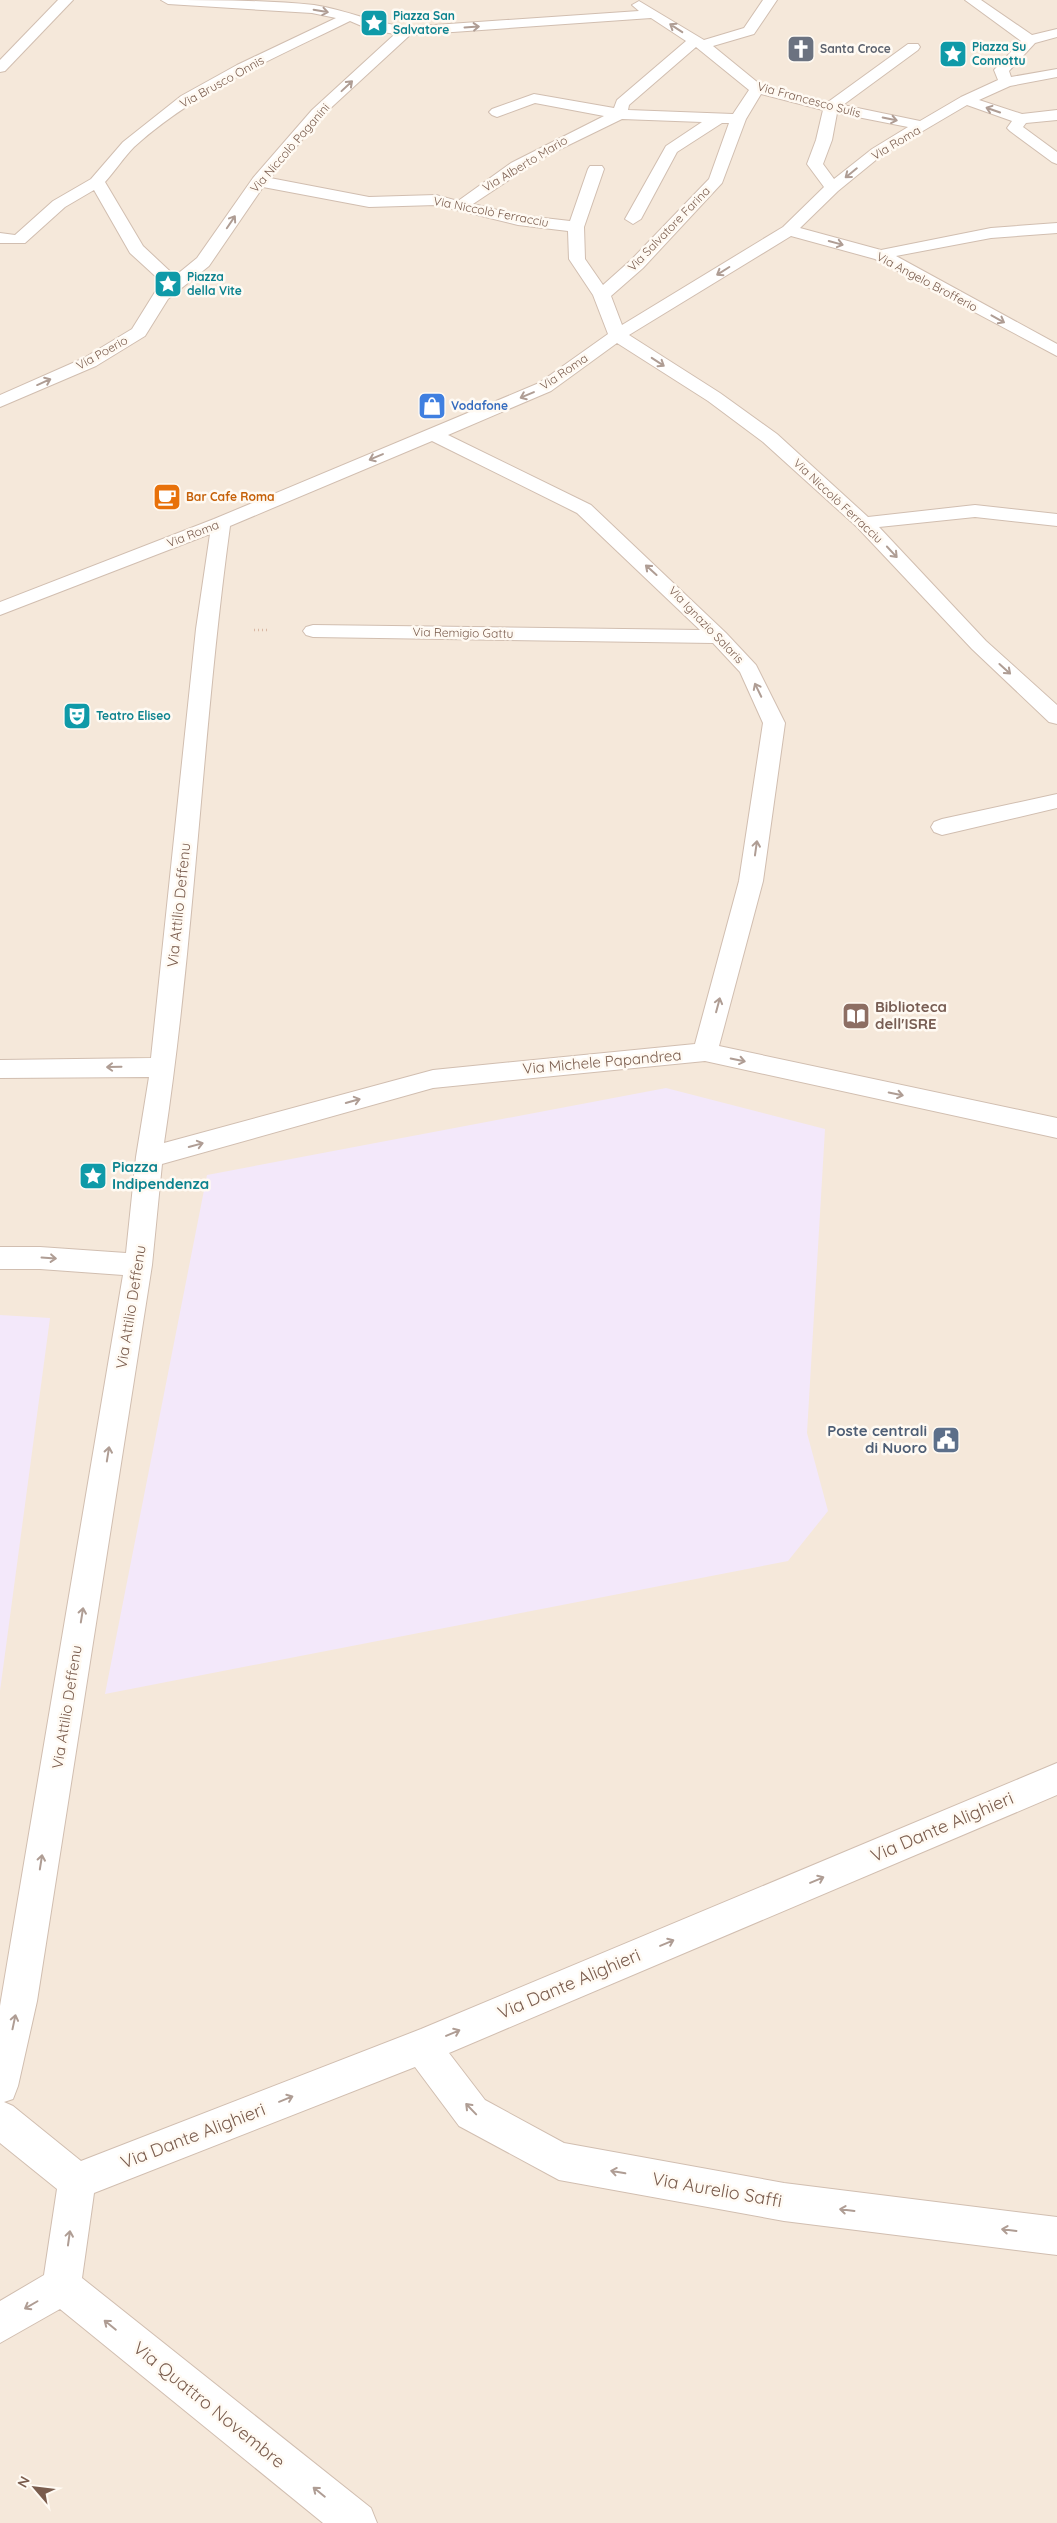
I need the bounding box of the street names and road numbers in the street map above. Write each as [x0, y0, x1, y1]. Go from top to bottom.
street label: Via Brusco Onnis [177, 52, 267, 111]
street label: Via Francesco Sulis [756, 79, 863, 121]
street label: Via Niccolò Paganini [247, 100, 332, 195]
street label: Via Roma [869, 122, 923, 163]
street label: Via Alberto Mario [480, 132, 570, 195]
street label: Via Salvatore Farina [624, 183, 713, 274]
street label: Via Niccolò Ferracciu [432, 193, 550, 230]
street label: Via Angelo Brofferio [874, 249, 980, 315]
street label: Via Poerio [73, 332, 130, 373]
street label: Via Roma [537, 350, 591, 393]
street label: Via Niccolò Ferracciu [790, 455, 886, 546]
street label: Via Roma [165, 517, 221, 550]
street label: Via Ignazio Salaris [666, 583, 747, 667]
street label: Via Remigio Gattu [413, 624, 513, 641]
street label: Via Attilio Deffenu [163, 842, 194, 968]
street label: Via Michele Papandrea [522, 1045, 682, 1078]
street label: Via Attilio Deffenu [111, 1244, 150, 1370]
street label: Via Attilio Deffenu [47, 1644, 86, 1770]
street label: Via Dante Alighieri [867, 1786, 1017, 1867]
street label: Via Dante Alighieri [494, 1943, 644, 2024]
street label: Via Dante Alighieri [117, 2097, 268, 2174]
street label: Via Aurelio Saffi [650, 2167, 784, 2212]
street label: Via Quattro Novembre [129, 2336, 290, 2473]

